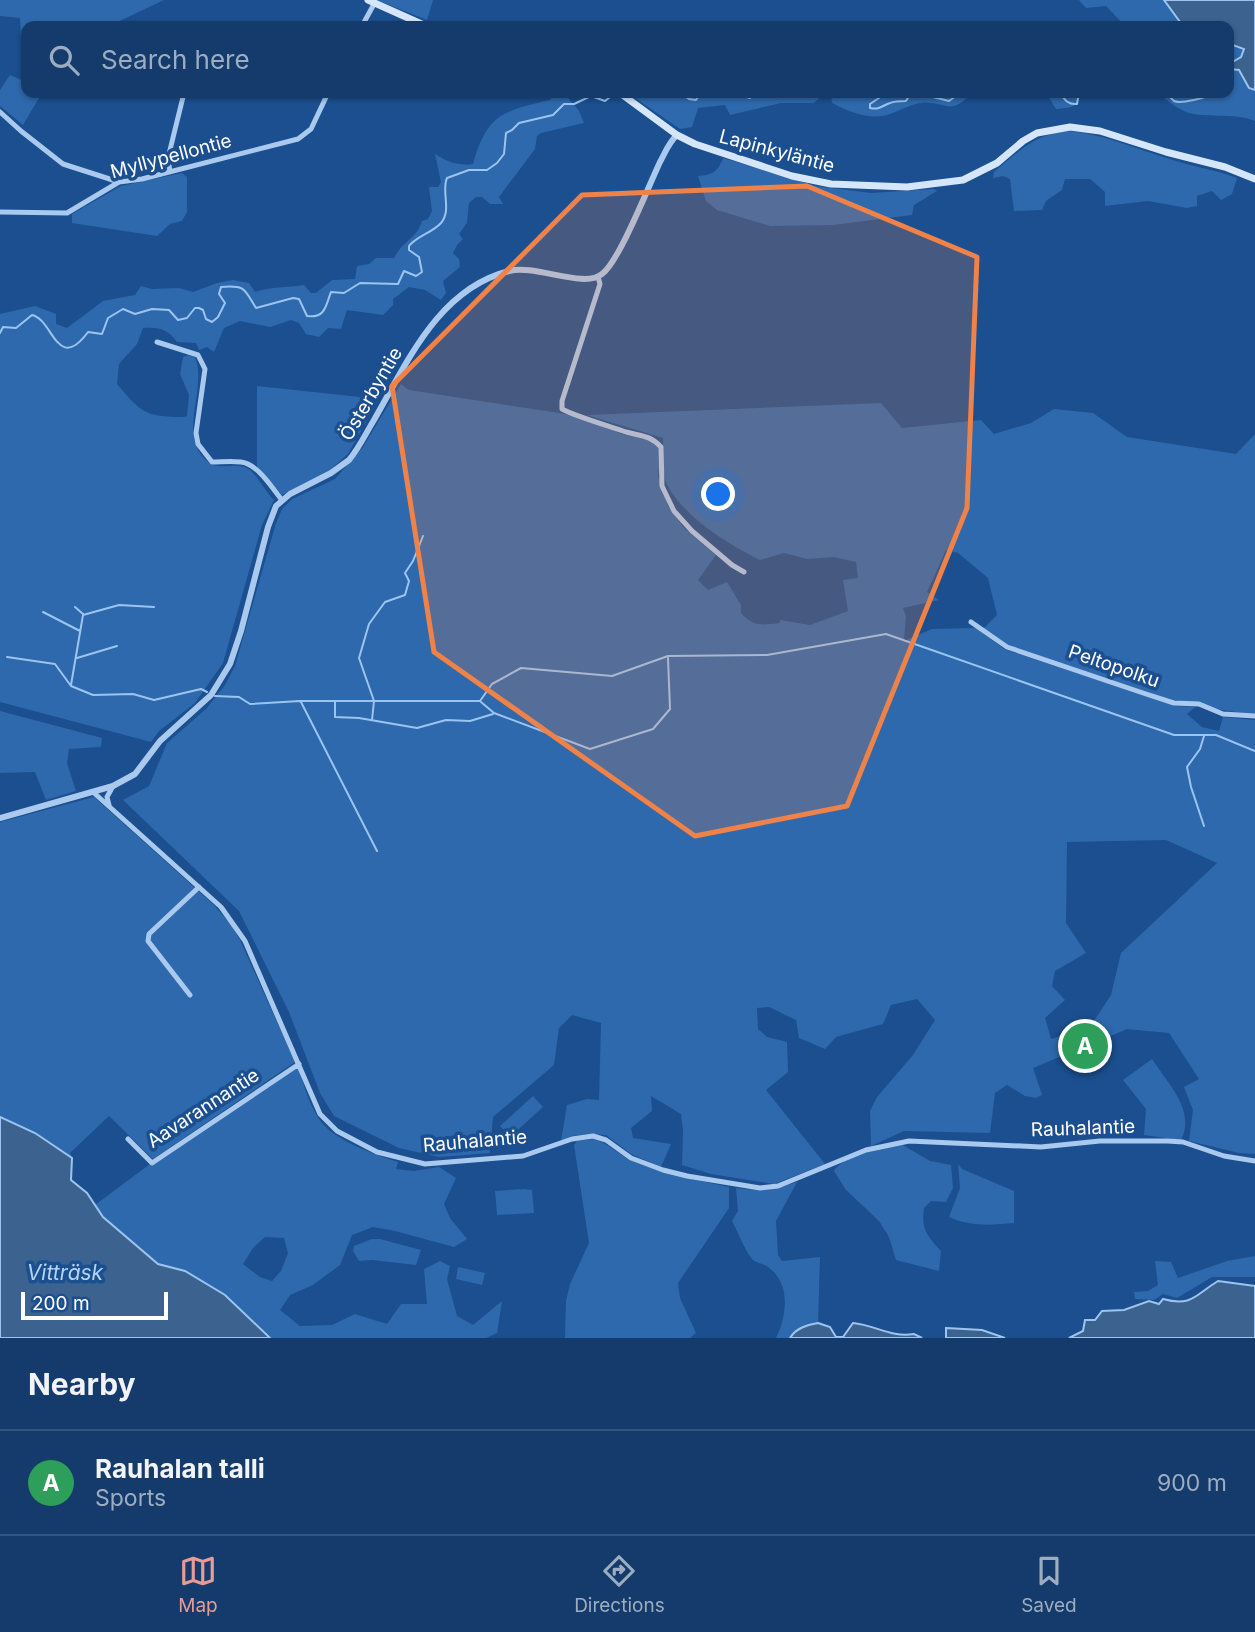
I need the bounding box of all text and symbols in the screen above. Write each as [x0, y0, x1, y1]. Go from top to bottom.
search box [21, 21, 1234, 98]
icon: search [45, 41, 83, 79]
text: Search here [101, 44, 250, 75]
street label: Lapinkyläntie [717, 125, 837, 177]
street label: Myllypellontie [108, 129, 234, 183]
street label: Österbyntie [335, 343, 407, 445]
your location [701, 477, 735, 511]
street label: Peltopolku [1065, 640, 1163, 692]
pin: A [1062, 1020, 1108, 1072]
street label: Aavarannantie [143, 1063, 263, 1153]
street label: Rauhalantie [1030, 1115, 1136, 1141]
street label: Rauhalantie [422, 1125, 528, 1157]
water label: Vitträsk [27, 1260, 104, 1285]
scale bar [21, 1289, 168, 1321]
text: 200 m [32, 1292, 90, 1315]
text: Nearby [28, 1366, 136, 1402]
text: Rauhalan talli [95, 1453, 265, 1484]
text: A [42, 1469, 60, 1497]
text: 900 m [1157, 1469, 1227, 1497]
text: Sports [95, 1484, 166, 1512]
tab: Map [178, 1552, 218, 1617]
tab: Directions [574, 1552, 665, 1617]
tab: Saved [1021, 1552, 1077, 1617]

